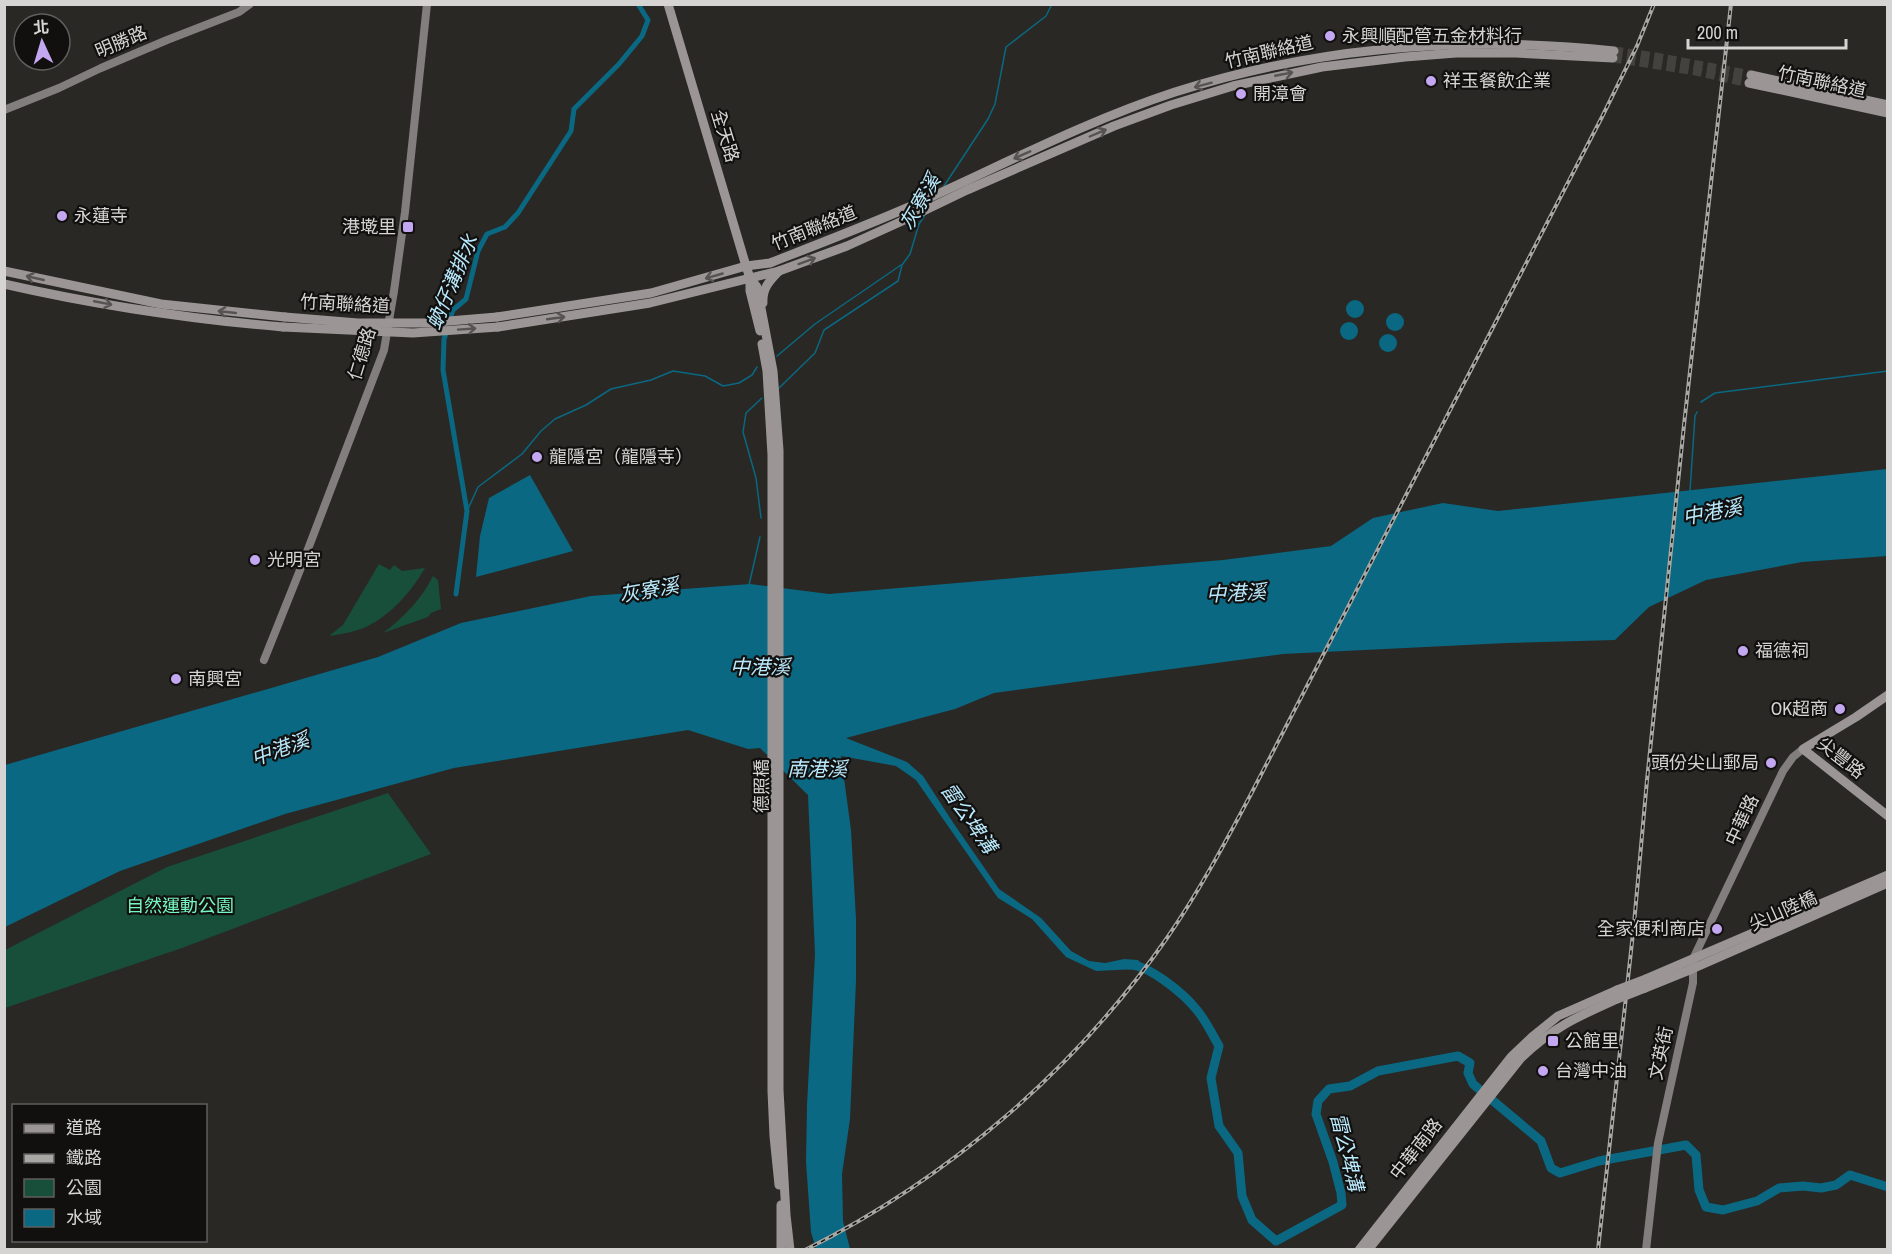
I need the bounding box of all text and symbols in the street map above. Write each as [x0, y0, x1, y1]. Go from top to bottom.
north arrow [12, 12, 72, 72]
scale bar [1688, 12, 1846, 50]
text: 北 [32, 16, 50, 39]
street label: 明勝路 [91, 19, 151, 64]
text: 200 m [1697, 20, 1738, 45]
place label: 永興順配管五金材料行 [1342, 23, 1522, 48]
street label: 竹南聯絡道 [1222, 29, 1316, 74]
marker: 永興順配管五金材料行 [1323, 29, 1337, 43]
street label: 竹南聯絡道 [1775, 60, 1869, 103]
one-way arrow [1273, 68, 1293, 79]
place label: 祥玉餐飲企業 [1443, 68, 1551, 93]
marker: 祥玉餐飲企業 [1424, 74, 1438, 88]
one-way arrow [1194, 79, 1213, 91]
place label: 開漳會 [1253, 81, 1307, 106]
marker: 開漳會 [1234, 87, 1248, 101]
street label: 全天路 [706, 106, 745, 165]
one-way arrow [1088, 127, 1106, 138]
one-way arrow [1013, 150, 1031, 162]
water label: 灰寮溪 [893, 166, 948, 234]
street label: 竹南聯絡道 [767, 199, 860, 256]
place label: 永蓮寺 [74, 203, 128, 228]
marker: 永蓮寺 [55, 209, 69, 223]
place label: 港墘里 [342, 214, 396, 239]
marker: 港墘里 [401, 220, 415, 234]
water label: 蚋仔溝排水 [420, 230, 484, 333]
one-way arrow [797, 254, 816, 265]
one-way arrow [705, 271, 724, 282]
one-way arrow [25, 272, 44, 284]
street label: 竹南聯絡道 [299, 289, 391, 318]
one-way arrow [93, 298, 112, 309]
one-way arrow [217, 306, 237, 317]
one-way arrow [546, 313, 565, 324]
one-way arrow [457, 323, 476, 334]
street label: 仁德路 [342, 324, 381, 383]
place label: 龍隱宮（龍隱寺） [549, 444, 693, 469]
marker: 龍隱宮（龍隱寺） [530, 450, 544, 464]
water label: 中港溪 [1680, 492, 1747, 530]
place label: 光明宮 [267, 547, 321, 572]
marker: 光明宮 [248, 553, 262, 567]
water label: 灰寮溪 [617, 570, 684, 608]
water label: 中港溪 [1205, 577, 1270, 608]
place label: 福德祠 [1755, 638, 1809, 663]
marker: 福德祠 [1736, 644, 1750, 658]
water label: 中港溪 [730, 653, 793, 680]
place label: 南興宮 [188, 666, 242, 691]
marker: 南興宮 [169, 672, 183, 686]
place label: OK超商 [1771, 696, 1828, 721]
marker: OK超商 [1833, 702, 1847, 716]
water label: 中港溪 [247, 725, 315, 771]
street label: 尖豐路 [1812, 731, 1870, 784]
place label: 頭份尖山郵局 [1651, 750, 1759, 775]
water label: 南港溪 [787, 755, 850, 782]
marker: 頭份尖山郵局 [1764, 756, 1778, 770]
street label: 德照橋 [749, 759, 774, 813]
water label: 雷公埤溝 [935, 777, 1005, 861]
street label: 中華路 [1719, 790, 1764, 850]
street label: 尖山陸橋 [1745, 884, 1821, 937]
park label: 自然運動公園 [126, 893, 234, 918]
place label: 全家便利商店 [1597, 916, 1705, 941]
marker: 全家便利商店 [1710, 922, 1724, 936]
street label: 文英街 [1643, 1024, 1678, 1082]
place label: 公館里 [1565, 1028, 1619, 1053]
marker: 公館里 [1546, 1034, 1560, 1048]
place label: 台灣中油 [1555, 1058, 1627, 1083]
marker: 台灣中油 [1536, 1064, 1550, 1078]
legend [12, 1104, 207, 1242]
water label: 雷公埤溝 [1325, 1110, 1371, 1197]
street label: 中華南路 [1384, 1113, 1448, 1185]
text: 道路 [66, 1115, 102, 1140]
text: 鐵路 [66, 1145, 102, 1170]
text: 公園 [66, 1175, 102, 1200]
text: 水域 [66, 1205, 102, 1230]

